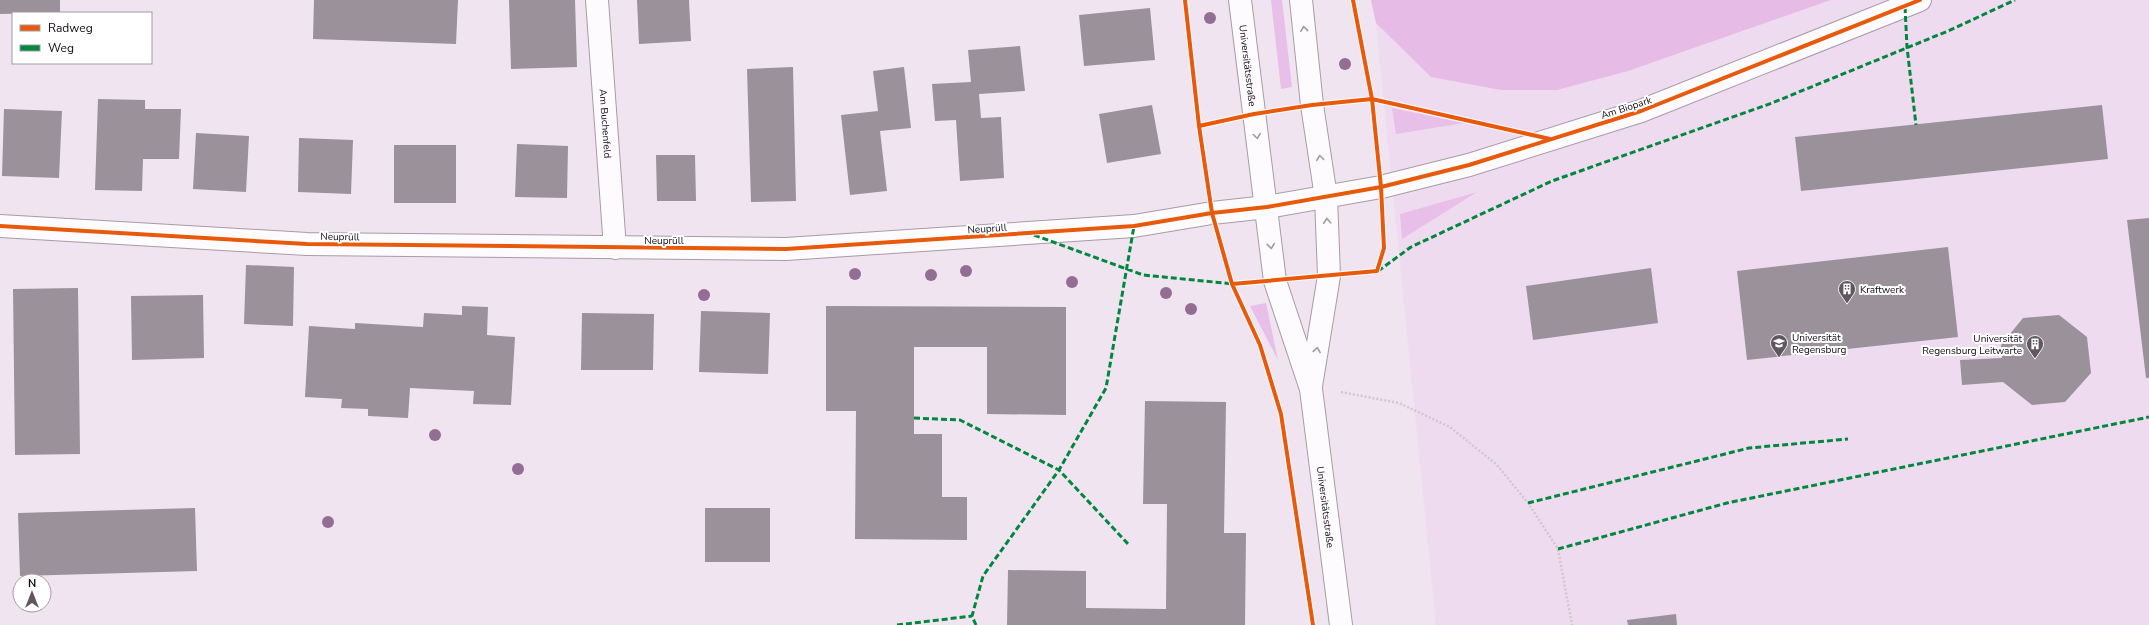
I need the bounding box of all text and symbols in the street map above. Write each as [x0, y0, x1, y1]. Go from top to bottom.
legend [12, 12, 152, 64]
text: Radweg [48, 20, 93, 36]
street label: Universitätsstraße [1235, 24, 1259, 107]
one-way arrow [1300, 26, 1309, 32]
text: Weg [48, 40, 74, 56]
street label: Am Buchenfeld [595, 89, 614, 159]
street label: Am Biopark [1599, 93, 1655, 123]
one-way arrow [1252, 133, 1261, 139]
one-way arrow [1316, 155, 1325, 161]
one-way arrow [1322, 218, 1331, 224]
street label: Neuprüll [967, 221, 1007, 237]
street label: Neuprüll [320, 230, 360, 244]
street label: Neuprüll [644, 234, 684, 248]
one-way arrow [1267, 243, 1276, 249]
building icon: Kraftwerk [1837, 279, 1857, 304]
place label: Kraftwerk [1860, 283, 1905, 297]
place label: Universität Regensburg [1792, 331, 1847, 357]
place label: Universität Regensburg Leitwarte [1922, 332, 2022, 358]
school or university icon: Universität Regensburg [1769, 333, 1789, 358]
building icon: Universität Regensburg Leitwarte [2025, 334, 2045, 359]
one-way arrow [1312, 347, 1321, 353]
street label: Universitätsstraße [1313, 466, 1337, 549]
north arrow [12, 573, 52, 613]
text: N [28, 576, 36, 591]

